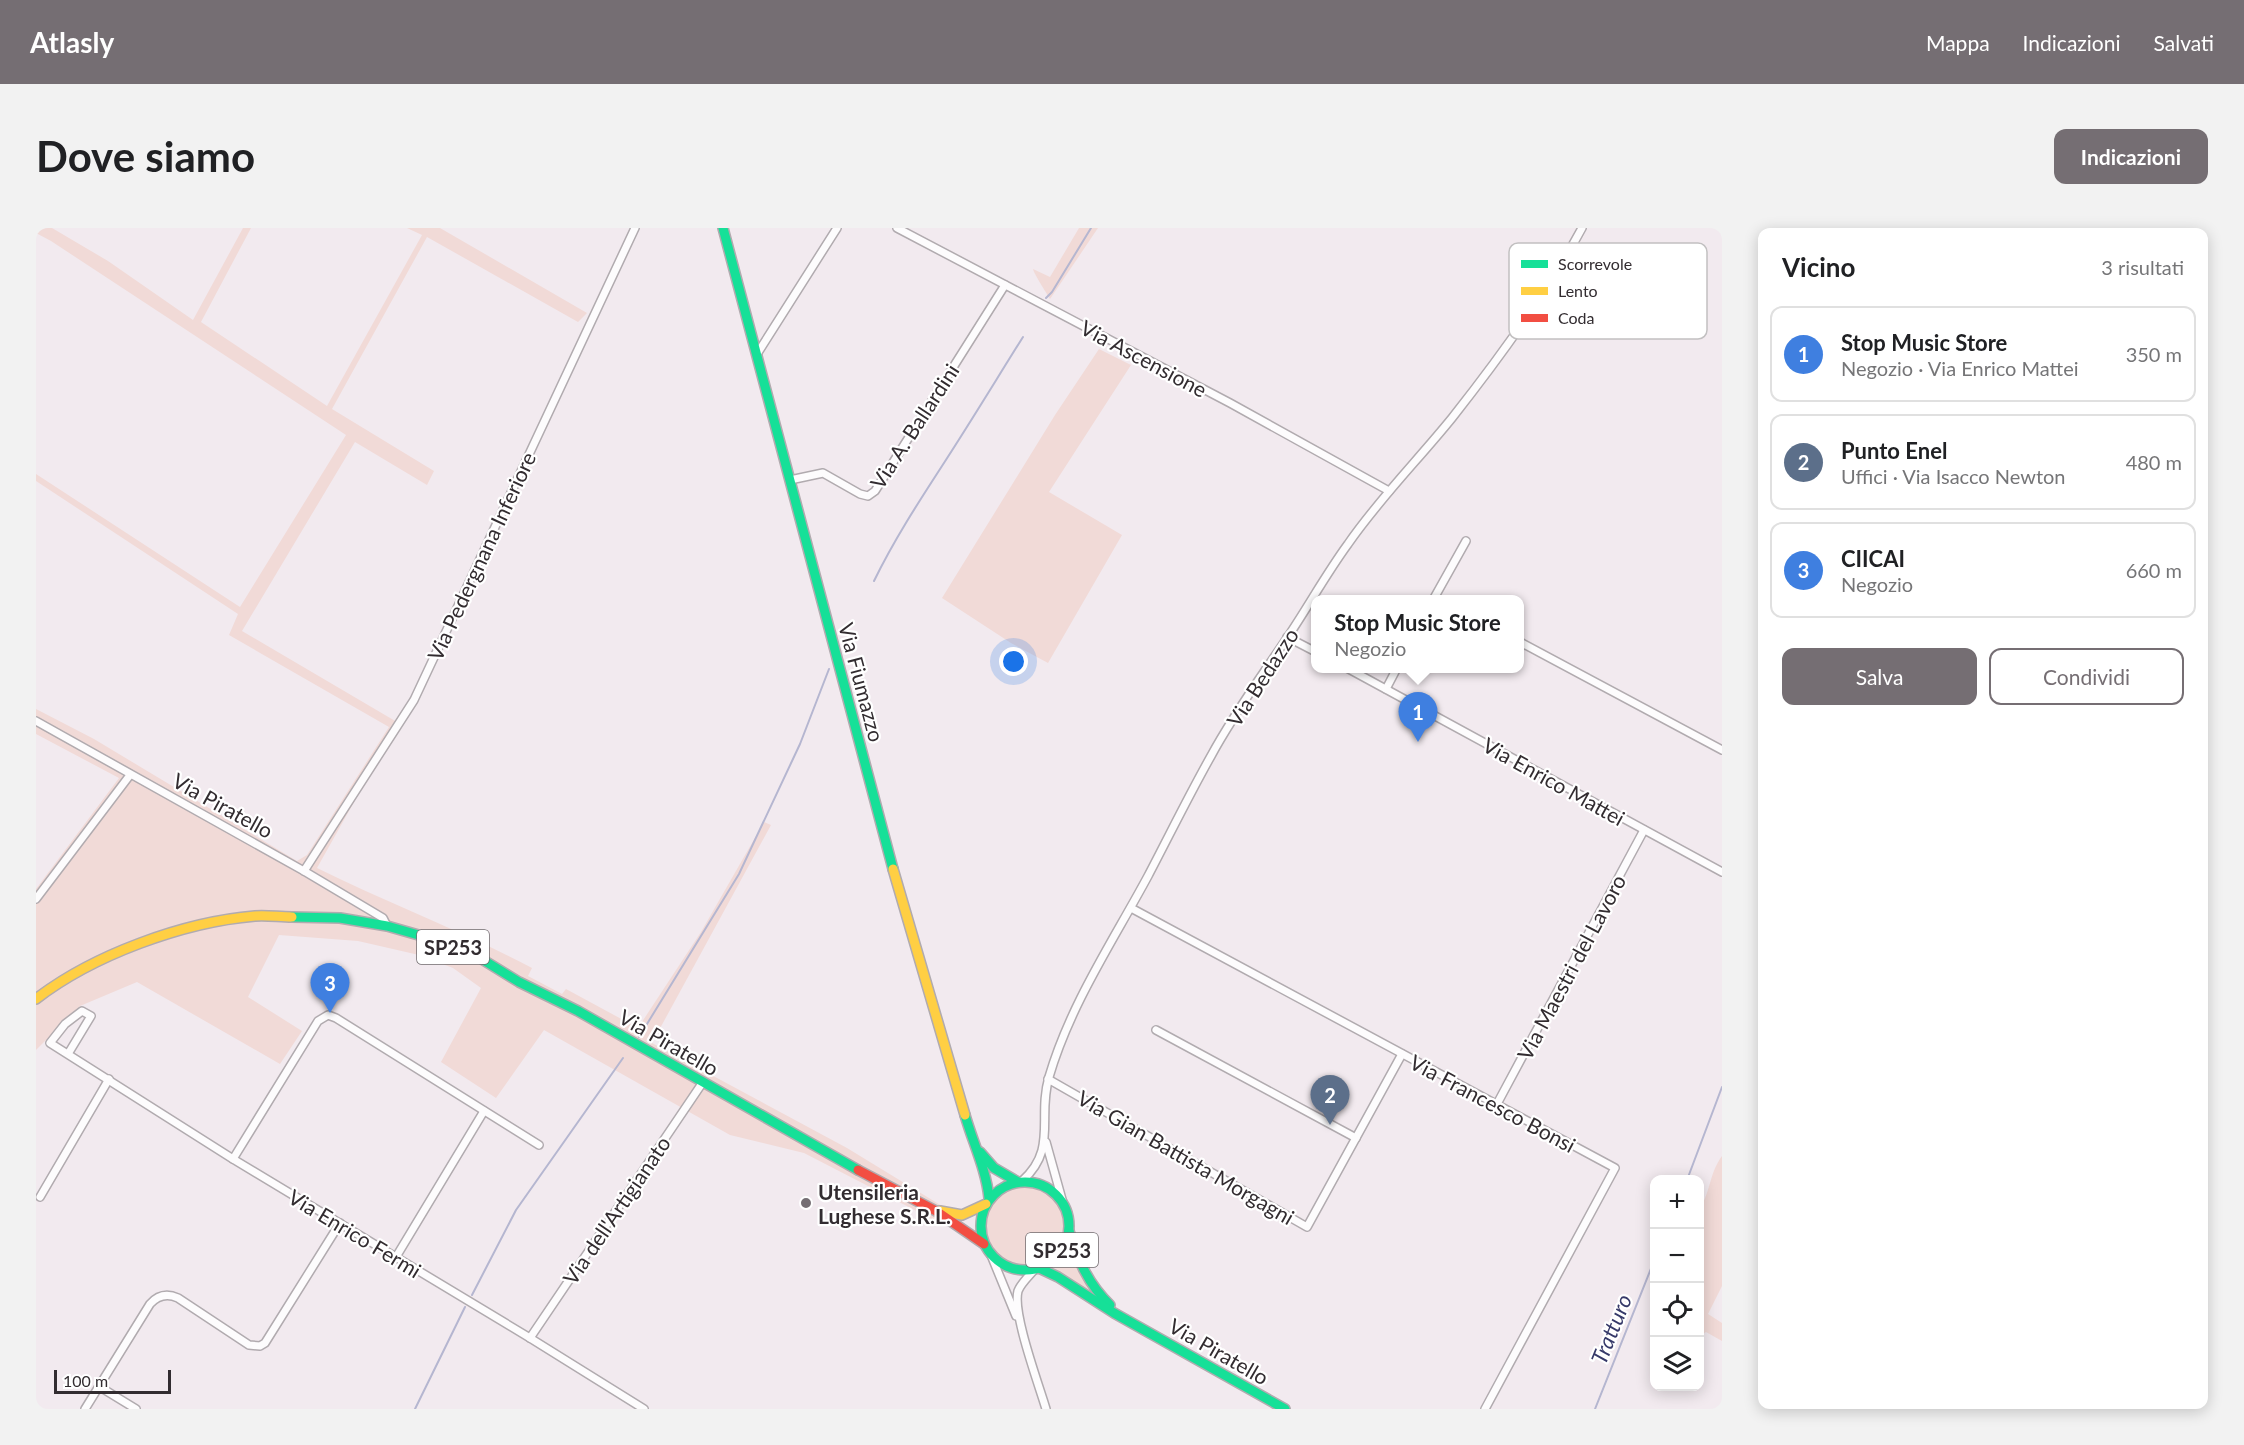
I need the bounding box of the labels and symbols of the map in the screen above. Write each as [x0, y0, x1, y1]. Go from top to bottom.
legend [1509, 243, 1707, 339]
text: Scorrevole [1558, 254, 1632, 273]
text: Lento [1558, 281, 1598, 300]
text: Coda [1558, 308, 1595, 327]
street label: Via Ascensione [1077, 314, 1211, 402]
street label: Via A. Ballardini [864, 359, 964, 493]
street label: Via Pedergnana Inferiore [422, 448, 540, 664]
street label: Via Fiumazzo [834, 620, 890, 744]
street label: Via Bedazzo [1221, 623, 1303, 731]
your location [999, 647, 1028, 676]
pin: 1 [1398, 692, 1438, 742]
street label: Via Enrico Mattei [1479, 732, 1629, 830]
street label: Via Piratello [168, 767, 278, 843]
street label: Via Maestri del Lavoro [1512, 870, 1630, 1064]
road number: SP253 [417, 930, 489, 964]
pin: 3 [310, 964, 350, 1013]
street label: Via Piratello [615, 1003, 723, 1081]
street label: Via Francesco Bonsi [1406, 1049, 1580, 1157]
pin: 2 [1310, 1076, 1350, 1125]
street label: Via Gian Battista Morgagni [1073, 1085, 1299, 1229]
street label: Via dell'Artigianato [557, 1131, 675, 1289]
place label: Utensileria Lughese S.R.L. [818, 1179, 951, 1228]
street label: Via Enrico Fermi [284, 1184, 426, 1282]
marker: Utensileria Lughese S.R.L. [799, 1196, 813, 1210]
road number: SP253 [1026, 1233, 1098, 1267]
water label: Tratturo [1585, 1290, 1637, 1368]
street label: Via Piratello [1165, 1312, 1273, 1390]
scale bar [54, 1367, 171, 1394]

